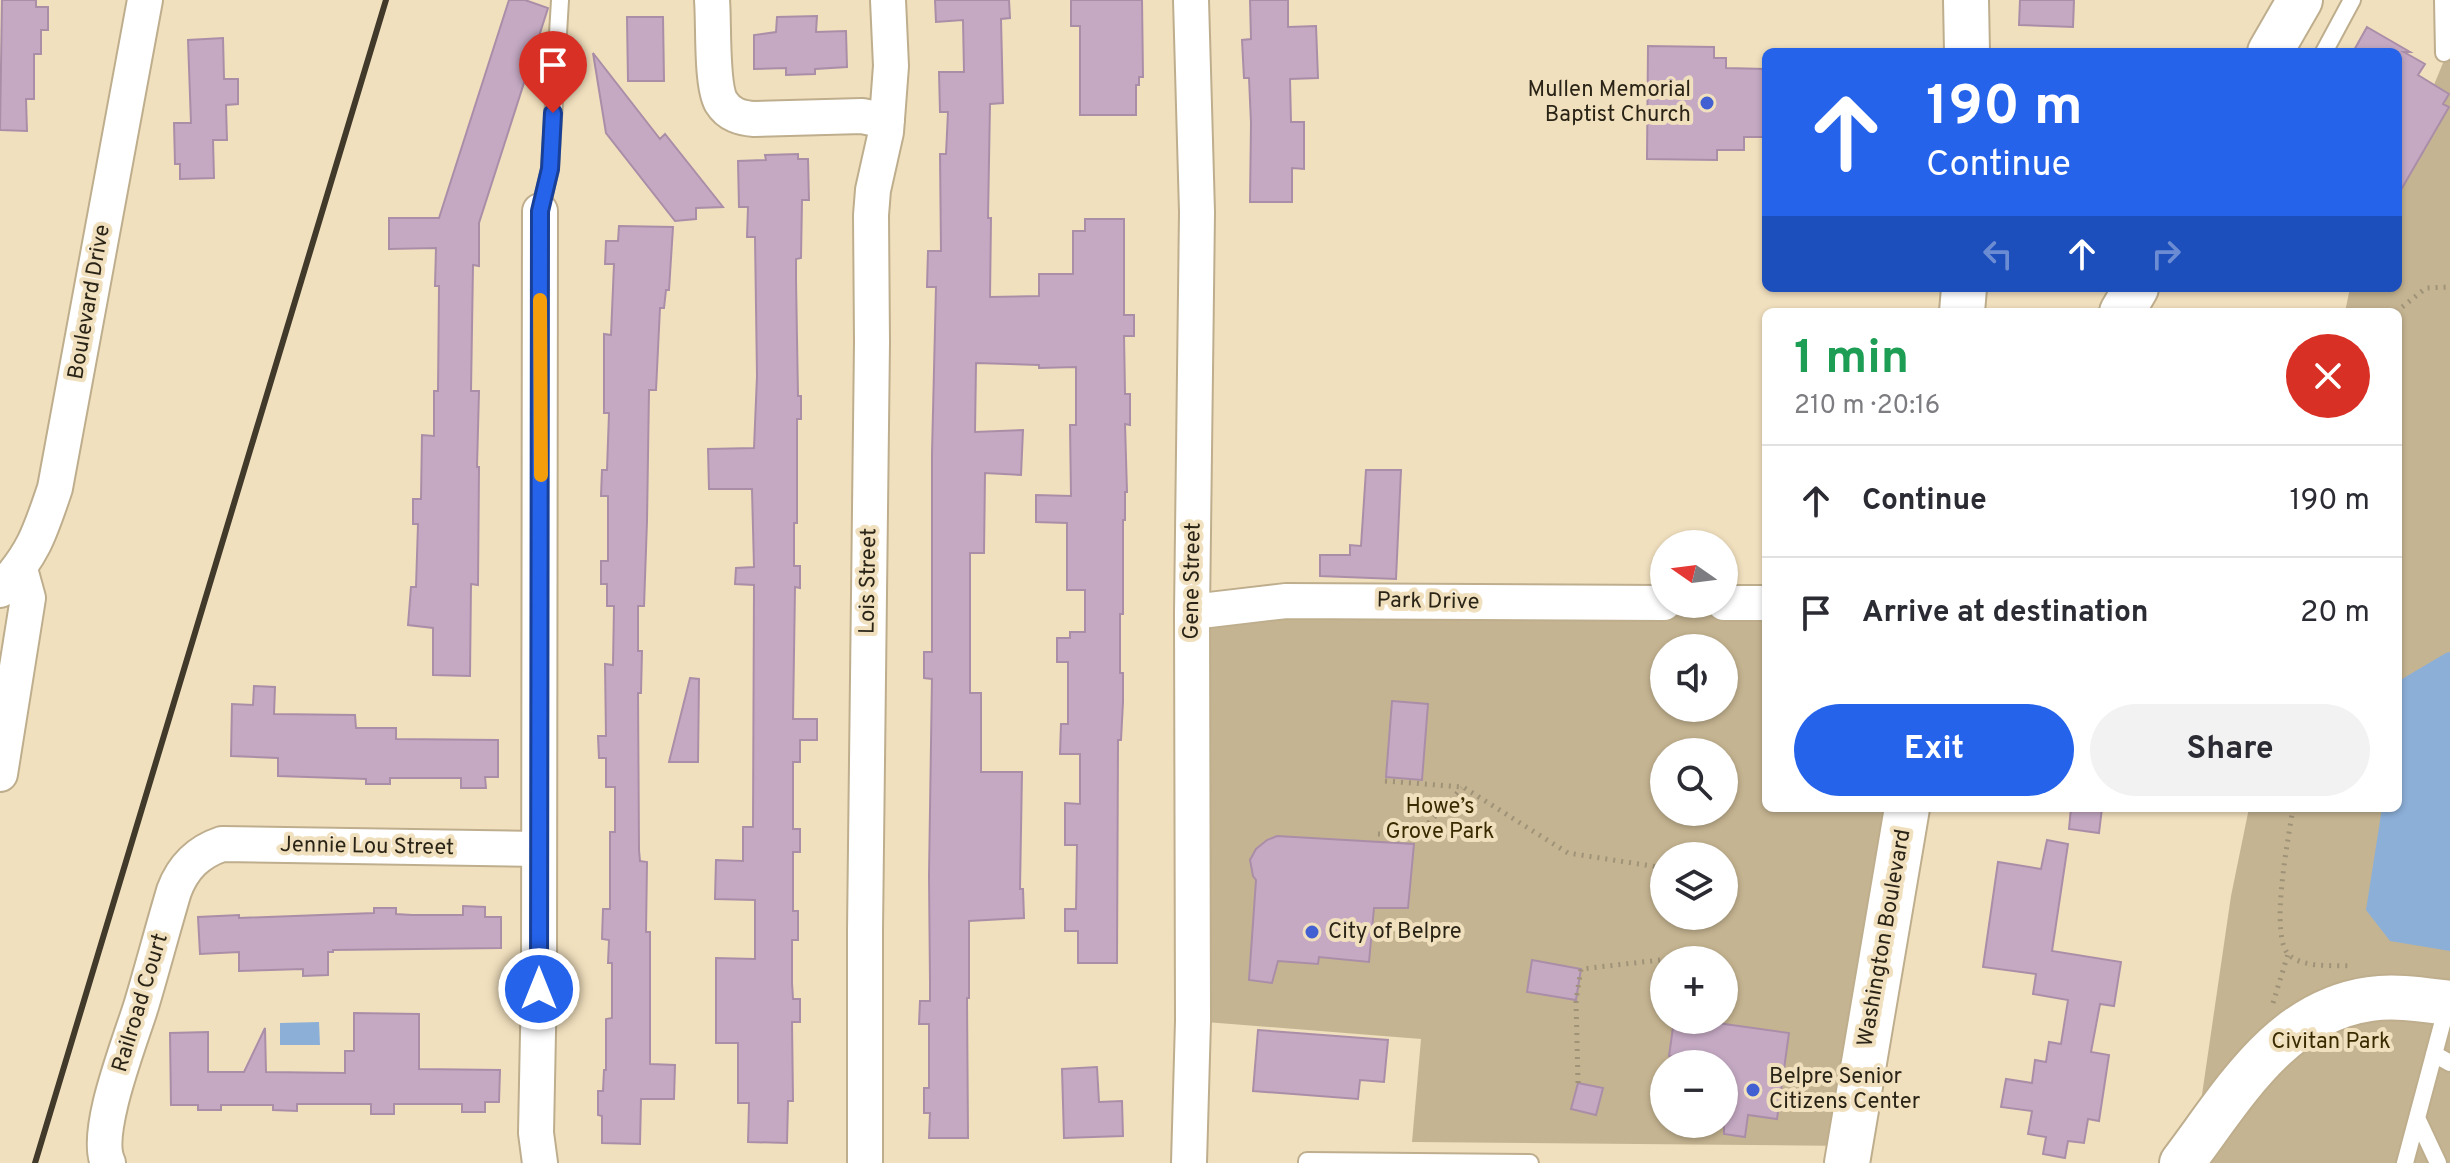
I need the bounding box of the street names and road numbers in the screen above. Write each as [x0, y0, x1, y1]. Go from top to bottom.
street label: Boulevard Drive [63, 222, 117, 382]
street label: Gene Street [1178, 522, 1208, 640]
street label: Lois Street [855, 528, 883, 634]
street label: Park Drive [1376, 588, 1480, 616]
street label: Washington Boulevard [1853, 827, 1917, 1049]
street label: Jennie Lou Street [280, 832, 454, 862]
street label: Railroad Court [107, 930, 175, 1076]

